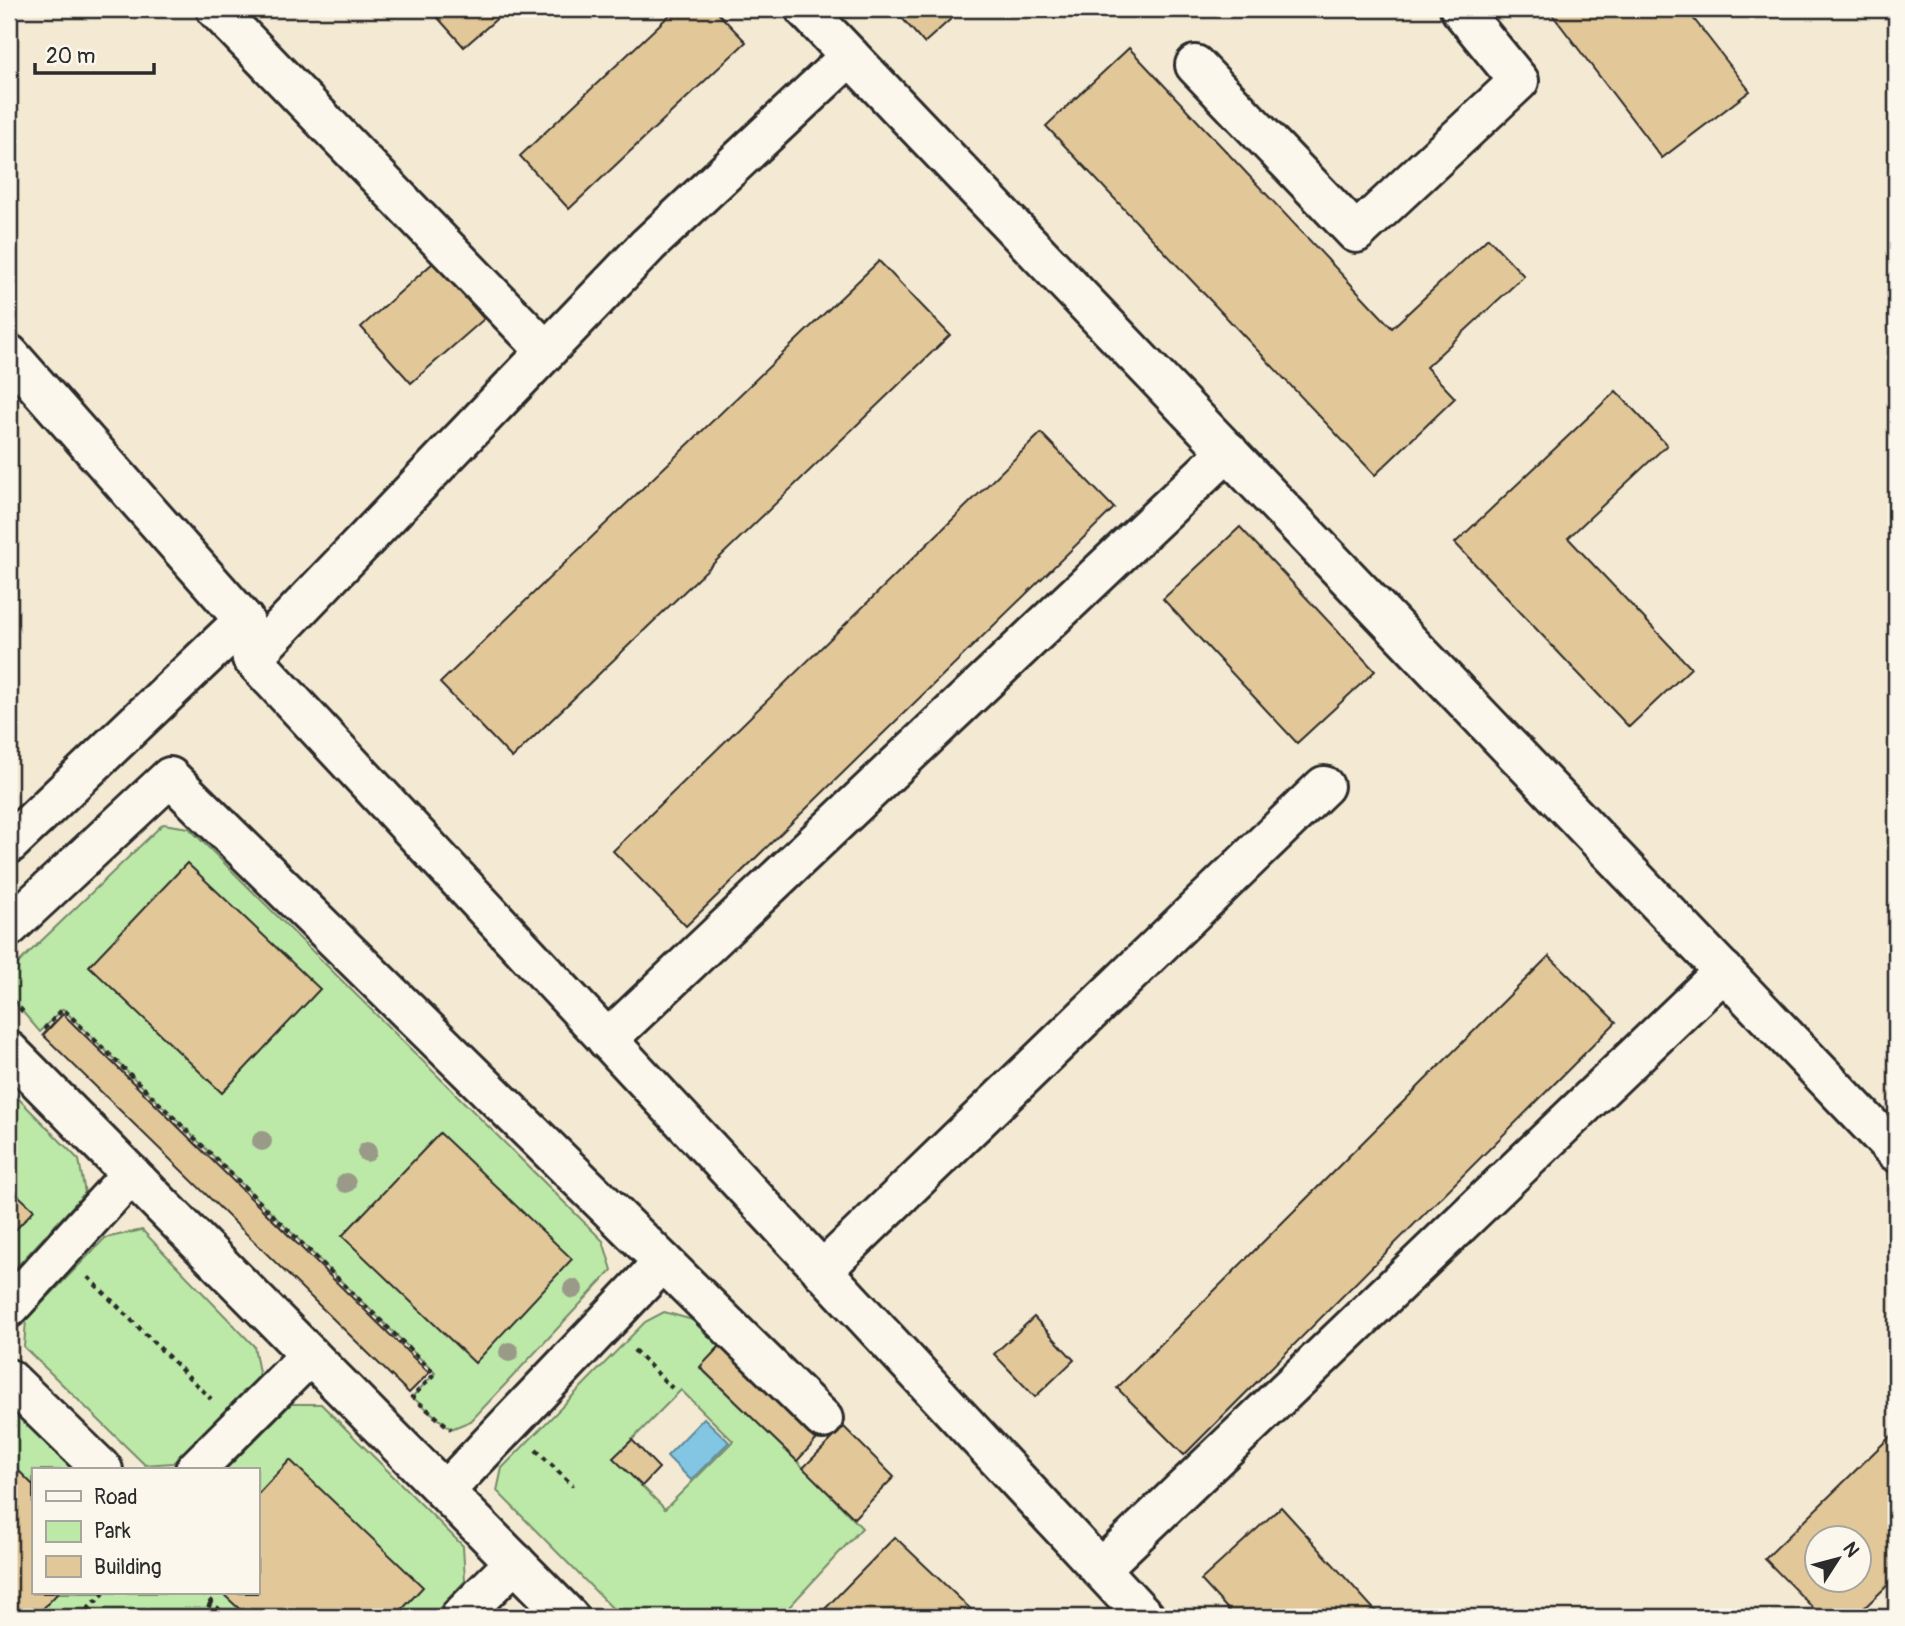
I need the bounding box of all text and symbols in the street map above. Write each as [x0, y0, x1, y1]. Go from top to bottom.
scale bar [35, 32, 154, 76]
text: 20 m [46, 43, 95, 70]
legend [32, 1468, 259, 1594]
text: Road [94, 1484, 138, 1511]
text: Park [94, 1518, 131, 1545]
north arrow [1804, 1524, 1874, 1594]
text: N [1837, 1537, 1865, 1562]
text: Building [94, 1554, 161, 1581]

